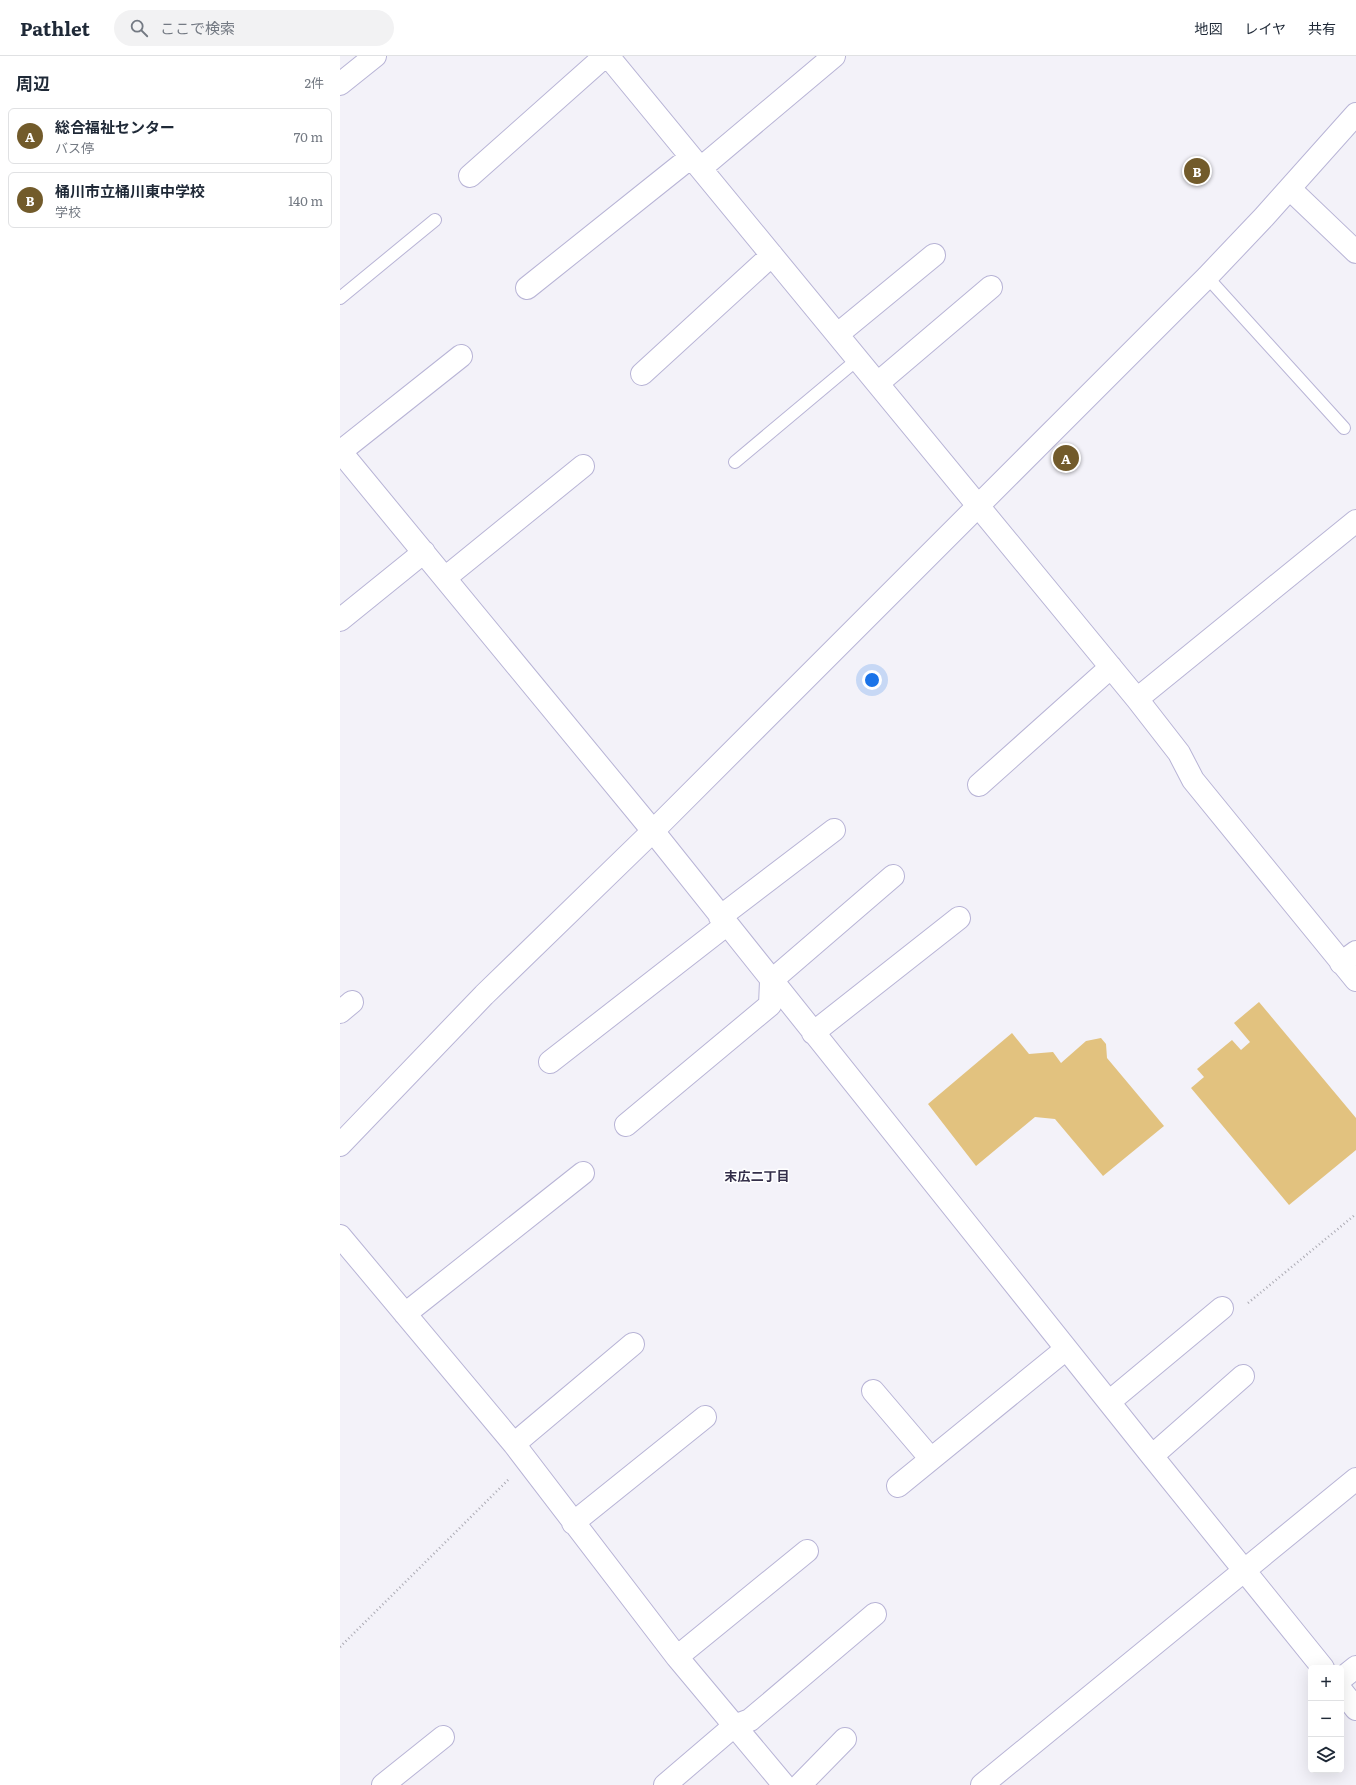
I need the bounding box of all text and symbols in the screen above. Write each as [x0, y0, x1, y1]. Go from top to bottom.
search box [114, 10, 394, 46]
text: Pathlet [20, 14, 90, 42]
text: ここで検索 [160, 16, 235, 39]
icon: search [128, 17, 150, 39]
text: 地図 [1194, 18, 1222, 38]
text: レイヤ [1244, 18, 1286, 38]
text: 共有 [1308, 18, 1336, 38]
text: 周辺 [16, 70, 50, 95]
text: 2件 [304, 73, 324, 92]
text: 総合福祉センター [55, 115, 175, 138]
text: A [25, 127, 35, 146]
text: 70 m [294, 127, 323, 146]
text: バス停 [55, 138, 94, 157]
pin: B [1184, 156, 1210, 186]
text: 桶川市立桶川東中学校 [55, 179, 205, 202]
text: B [26, 191, 34, 210]
text: 140 m [288, 191, 323, 210]
text: 学校 [55, 202, 81, 221]
pin: A [1053, 443, 1079, 473]
your location [862, 670, 882, 690]
district label: 末広二丁目 [724, 1166, 790, 1185]
map controls [1308, 1665, 1344, 1773]
button: + [1308, 1665, 1344, 1701]
button: − [1308, 1701, 1344, 1737]
button: layers [1308, 1737, 1344, 1773]

